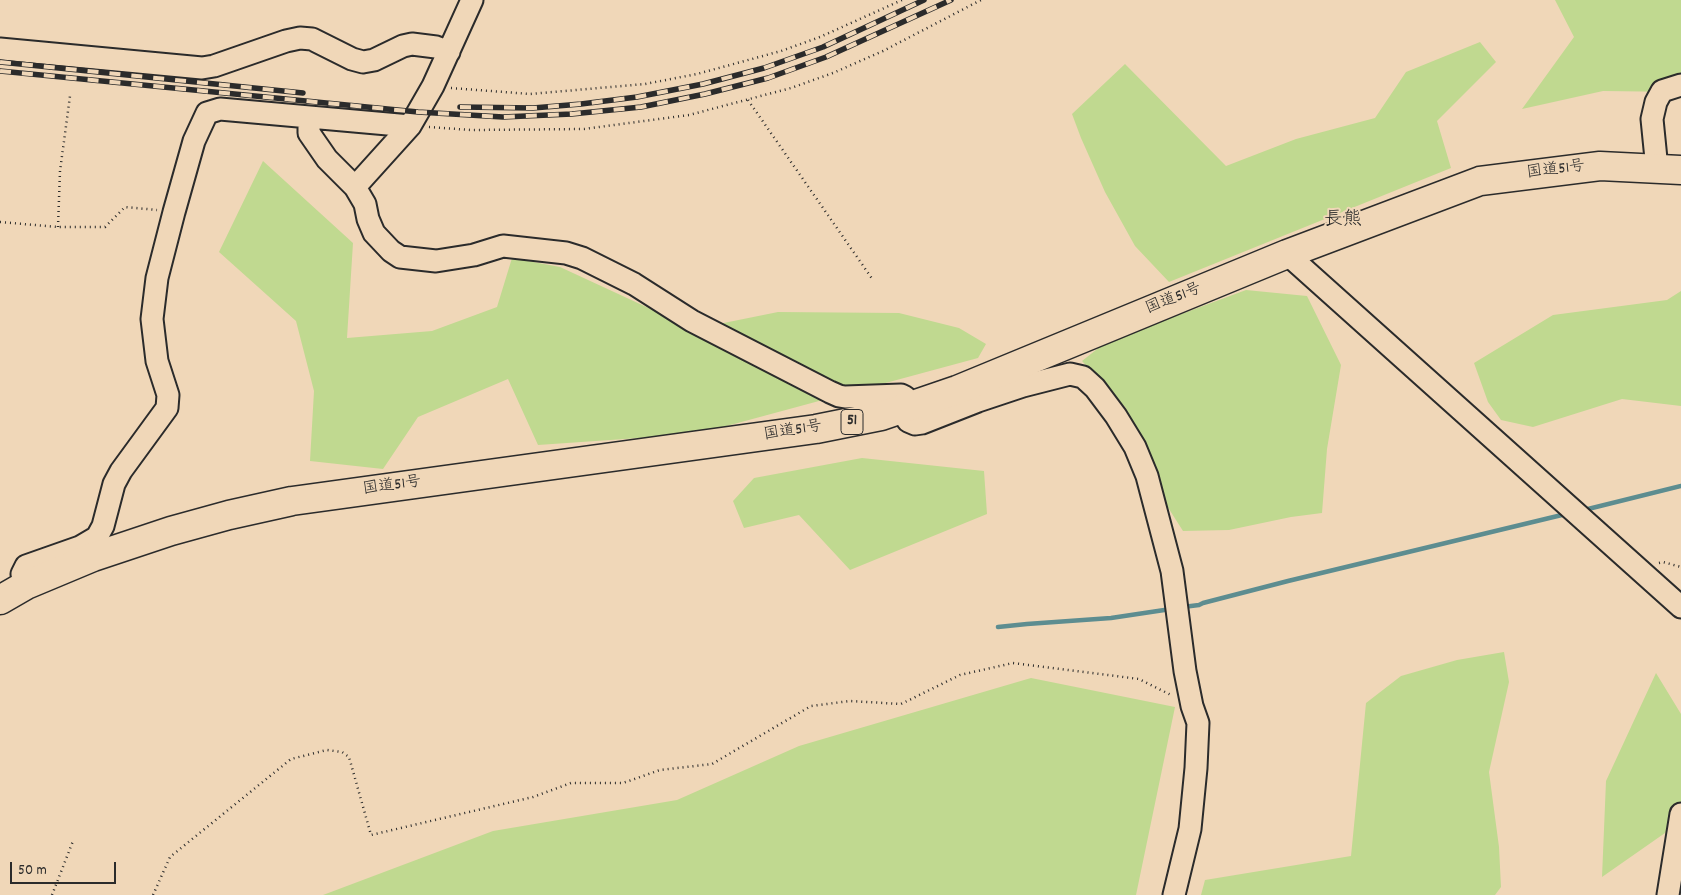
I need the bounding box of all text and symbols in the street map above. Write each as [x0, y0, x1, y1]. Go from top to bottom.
street label: 国道51号 [1526, 158, 1586, 184]
district label: 長熊 [1324, 210, 1362, 232]
street label: 国道51号 [1143, 280, 1205, 320]
road number: 51 [841, 410, 863, 434]
street label: 国道51号 [762, 418, 824, 446]
street label: 国道51号 [361, 473, 423, 501]
scale bar [12, 852, 119, 884]
text: 50 m [18, 860, 47, 882]

